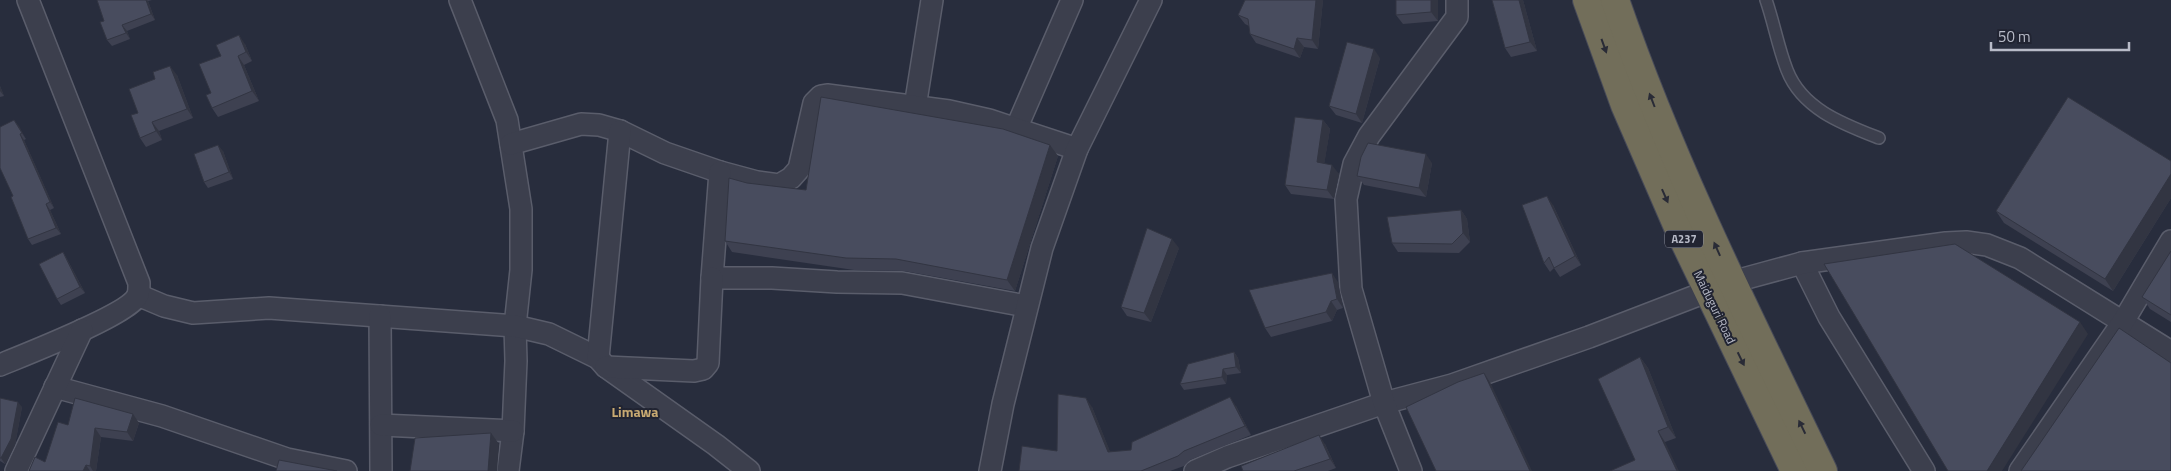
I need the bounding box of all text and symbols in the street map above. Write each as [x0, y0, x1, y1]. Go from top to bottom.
scale bar [1991, 20, 2128, 52]
text: 50 m [1998, 25, 2031, 48]
one-way arrow [1600, 39, 1608, 54]
one-way arrow [1648, 92, 1656, 107]
one-way arrow [1661, 189, 1669, 203]
road number: A237 [1665, 230, 1703, 248]
one-way arrow [1712, 242, 1720, 256]
street label: Maiduguri Road [1689, 267, 1741, 347]
one-way arrow [1737, 352, 1745, 367]
district label: Limawa [611, 401, 659, 422]
one-way arrow [1797, 420, 1805, 434]

